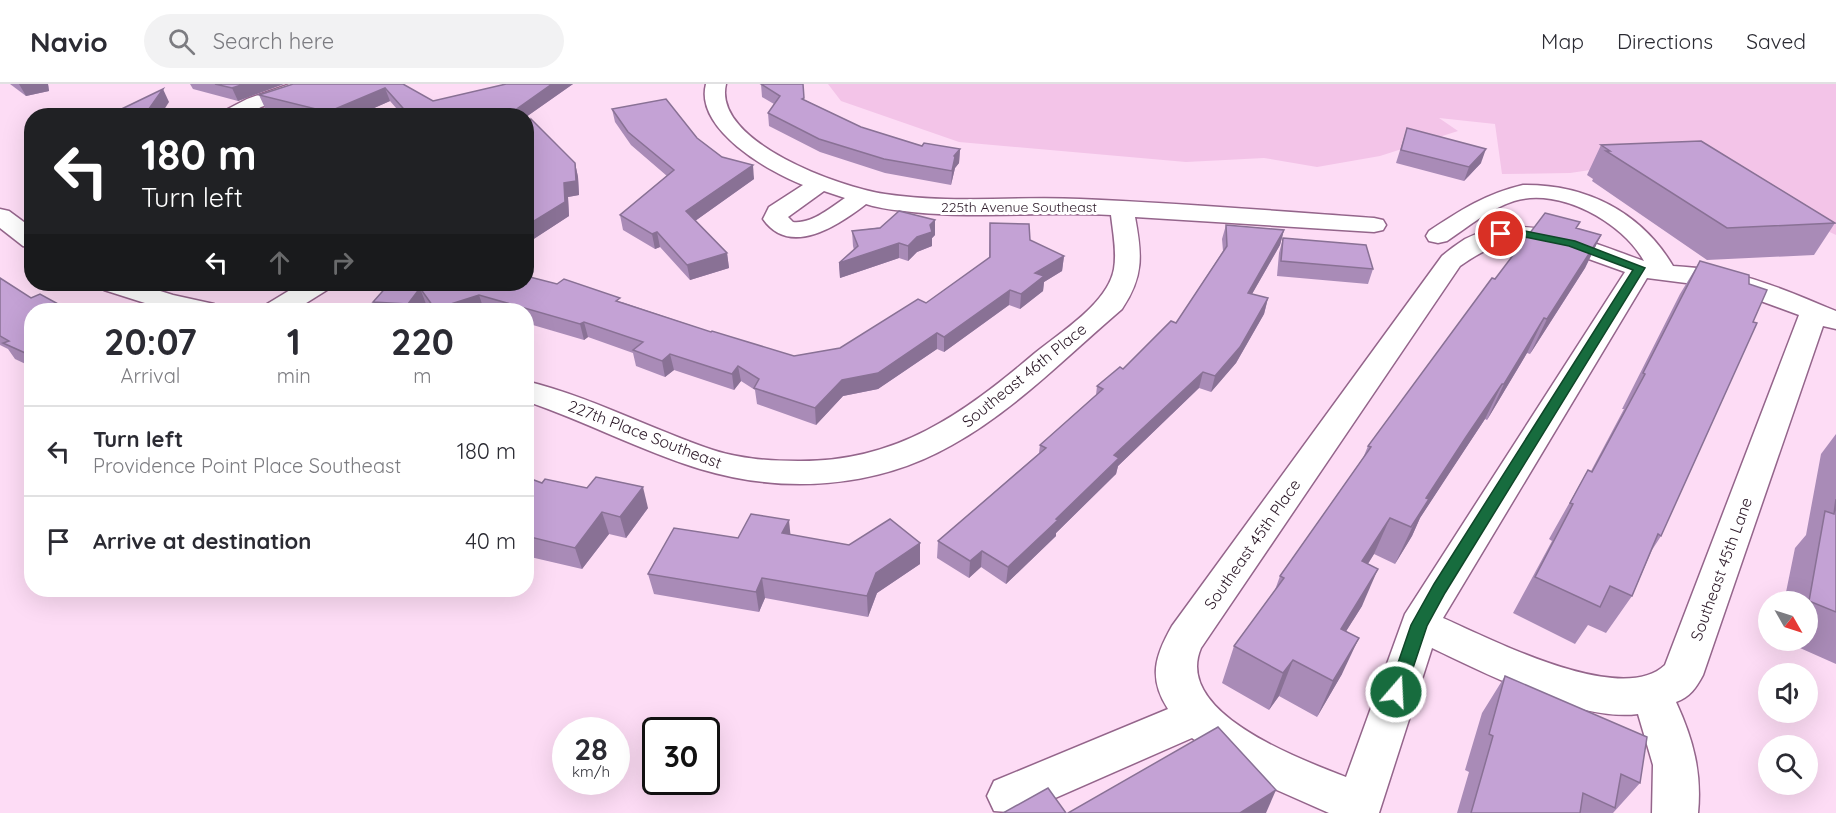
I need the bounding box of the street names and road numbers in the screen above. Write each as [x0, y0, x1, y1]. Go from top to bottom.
street label: 225th Avenue Southeast [941, 198, 1097, 216]
street label: Southeast 46th Place [958, 319, 1090, 431]
street label: 227th Place Southeast [565, 395, 725, 473]
street label: Southeast 45th Place [1199, 475, 1305, 613]
street label: Southeast 45th Lane [1686, 495, 1756, 643]

